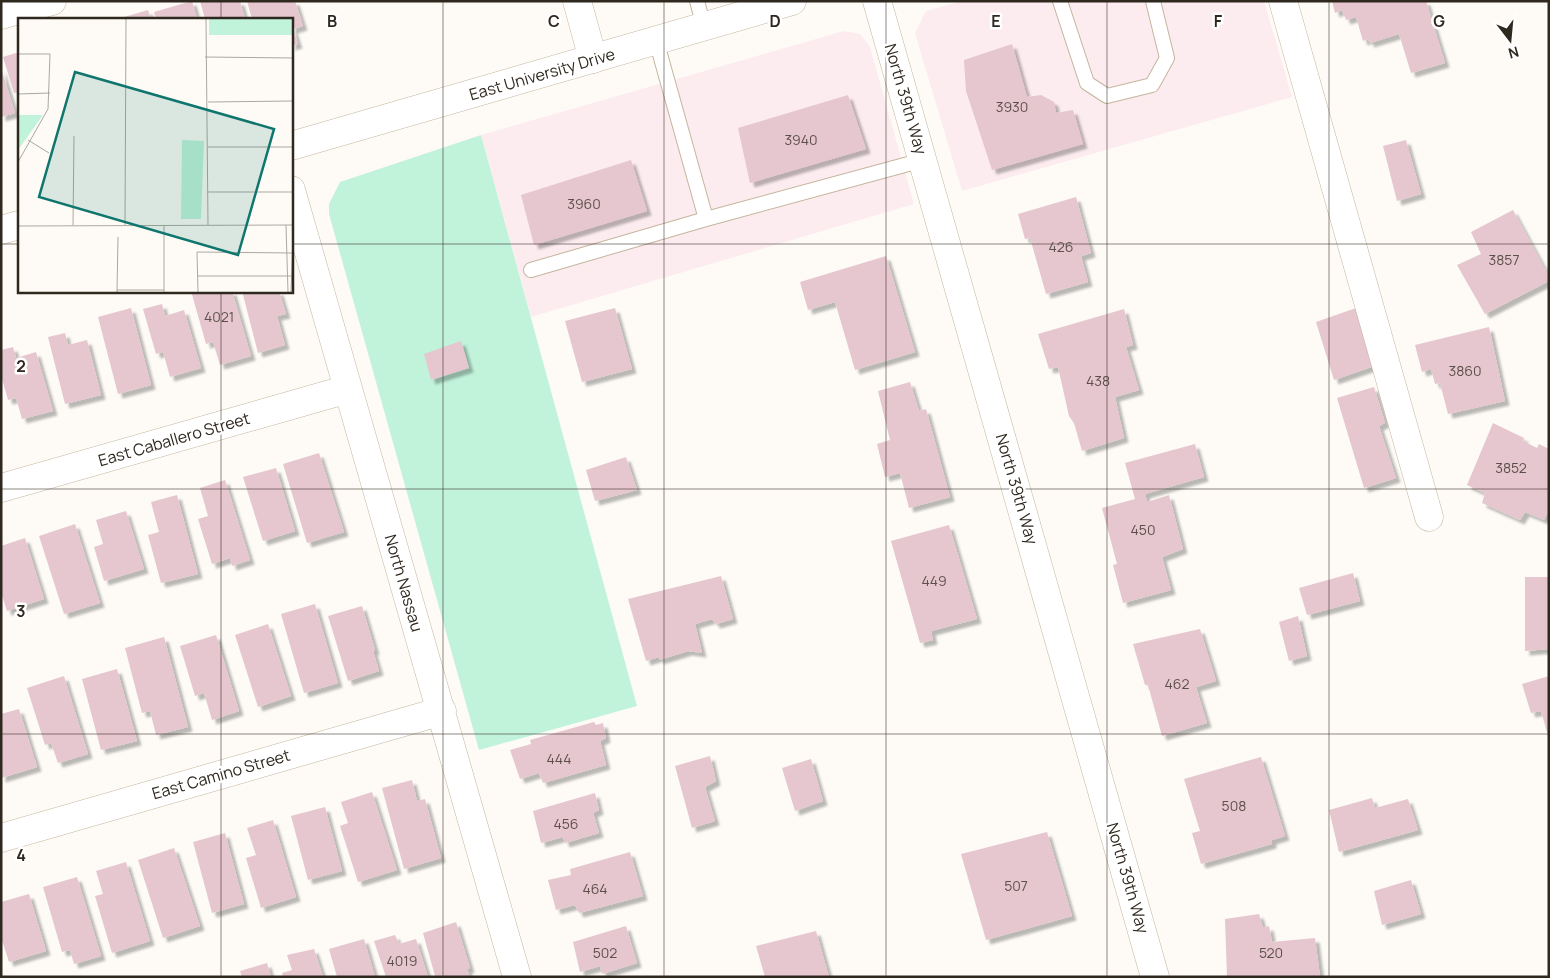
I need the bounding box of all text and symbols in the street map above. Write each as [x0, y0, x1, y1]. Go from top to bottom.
text: B [327, 10, 337, 32]
text: C [548, 10, 560, 32]
text: D [769, 10, 781, 32]
text: E [991, 10, 1001, 32]
text: F [1214, 10, 1223, 32]
text: G [1433, 10, 1445, 32]
north arrow [1485, 15, 1535, 65]
inset map [18, 18, 292, 292]
street label: North 39th Way [880, 41, 932, 157]
text: N [1506, 42, 1521, 63]
street label: East University Drive [467, 43, 617, 105]
house number: 3930 [996, 97, 1028, 116]
house number: 3940 [784, 130, 818, 149]
house number: 3960 [567, 194, 601, 213]
house number: 426 [1049, 237, 1073, 256]
house number: 3857 [1489, 250, 1519, 269]
house number: 4021 [204, 307, 234, 326]
text: 2 [16, 355, 26, 377]
house number: 3860 [1448, 361, 1482, 380]
house number: 438 [1086, 371, 1110, 390]
street label: East Caballero Street [96, 407, 252, 471]
street label: North 39th Way [991, 431, 1043, 547]
house number: 3852 [1495, 458, 1527, 477]
house number: 450 [1131, 520, 1155, 539]
street label: North Nassau [380, 532, 428, 634]
house number: 449 [921, 571, 947, 590]
text: 3 [16, 600, 26, 622]
house number: 462 [1165, 674, 1189, 693]
street label: East Camino Street [149, 744, 293, 804]
house number: 444 [546, 749, 572, 768]
house number: 508 [1222, 796, 1246, 815]
house number: 456 [553, 814, 579, 833]
street label: North 39th Way [1102, 820, 1154, 936]
text: 4 [16, 844, 26, 866]
house number: 507 [1004, 876, 1028, 895]
house number: 464 [582, 879, 608, 898]
house number: 502 [593, 943, 617, 962]
house number: 520 [1259, 943, 1283, 962]
house number: 4019 [387, 951, 417, 970]

